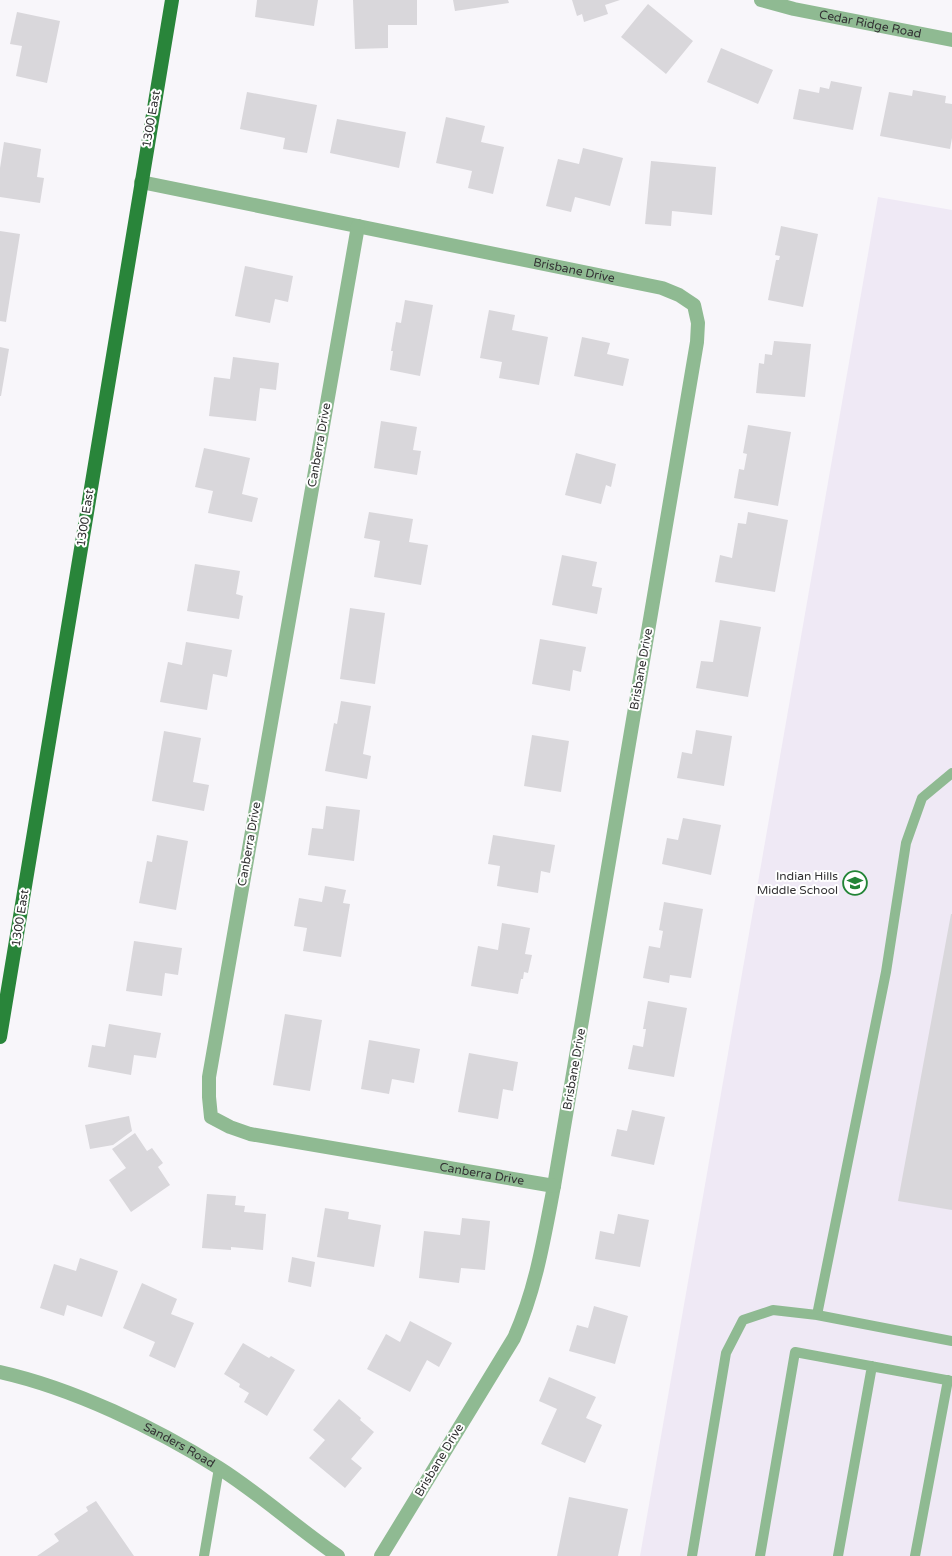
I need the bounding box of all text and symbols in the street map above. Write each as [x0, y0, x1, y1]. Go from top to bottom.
street label: Cedar Ridge Road [818, 7, 923, 41]
street label: 1300 East [139, 89, 163, 149]
street label: Brisbane Drive [532, 255, 616, 285]
street label: Canberra Drive [305, 402, 333, 488]
street label: 1300 East [74, 488, 97, 548]
street label: Brisbane Drive [627, 627, 655, 711]
street label: Canberra Drive [235, 801, 263, 887]
place label: Indian Hills Middle School [757, 869, 838, 897]
school or university icon: Indian Hills Middle School [842, 870, 868, 896]
street label: 1300 East [9, 888, 32, 948]
street label: Brisbane Drive [560, 1027, 588, 1111]
street label: Canberra Drive [439, 1160, 525, 1188]
street label: Sanders Road [141, 1420, 217, 1471]
street label: Brisbane Drive [412, 1421, 466, 1499]

